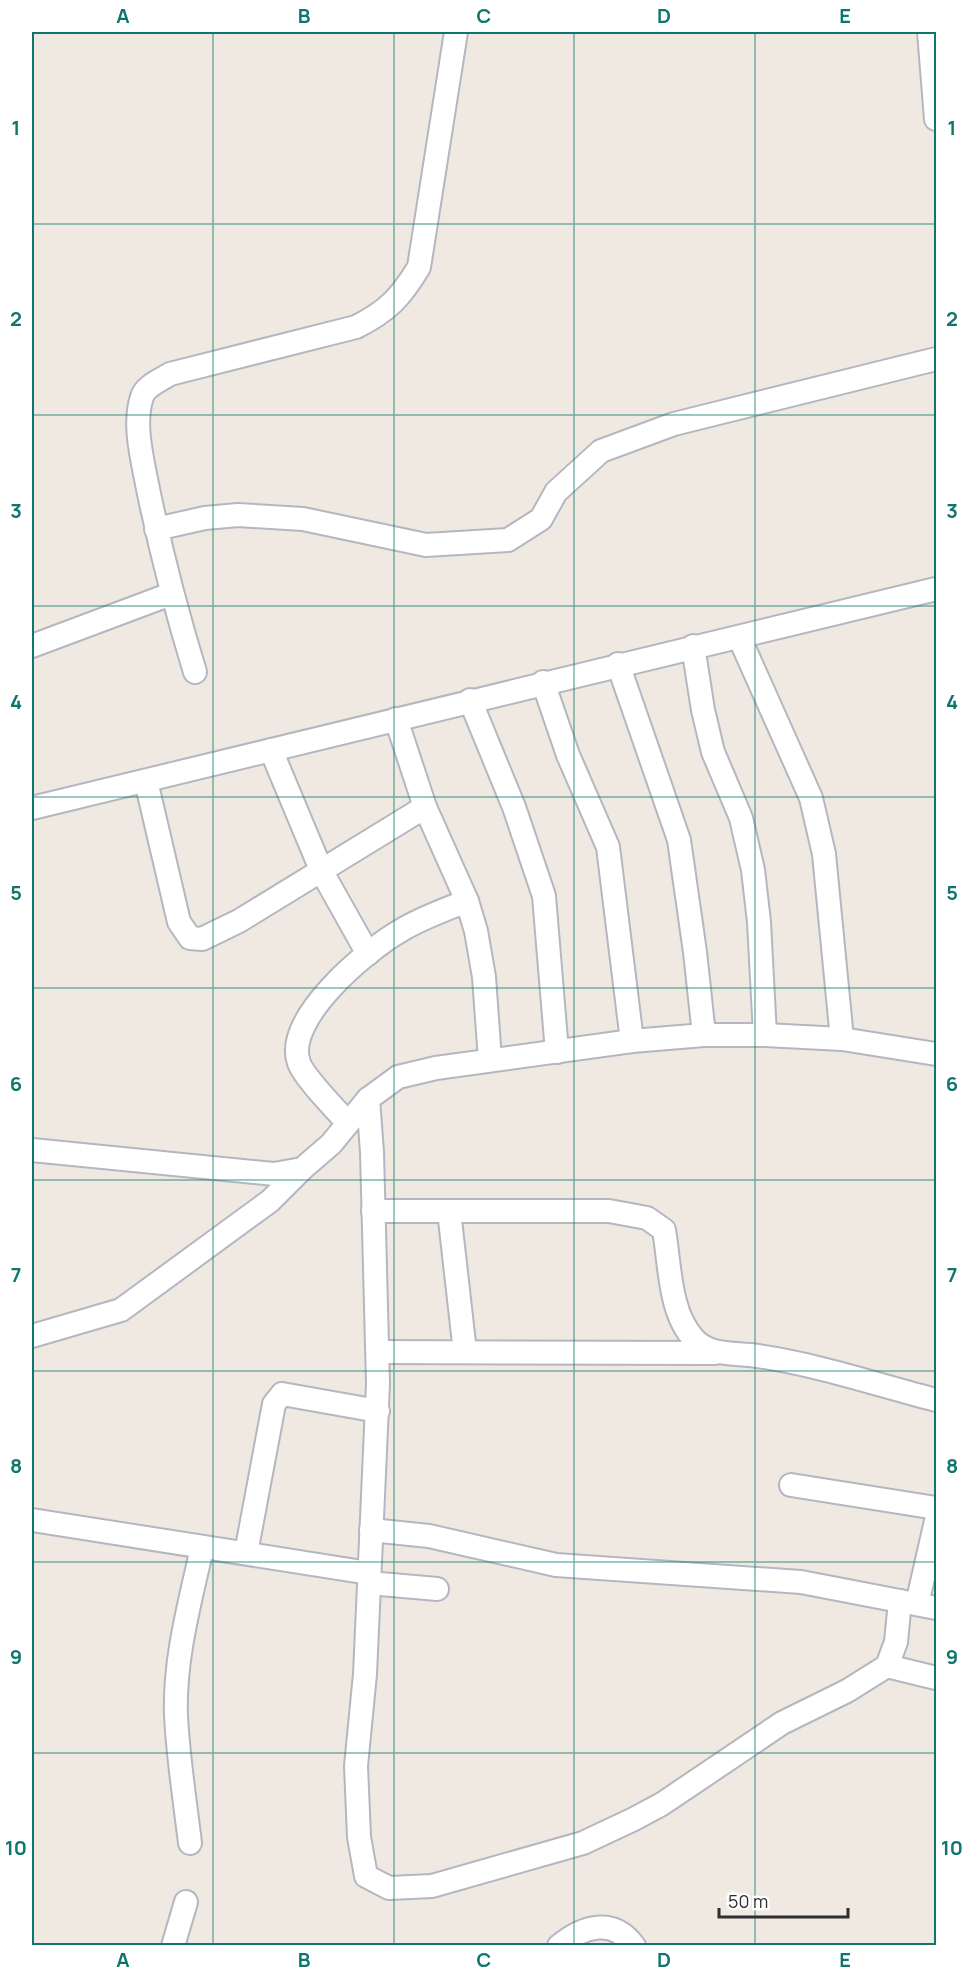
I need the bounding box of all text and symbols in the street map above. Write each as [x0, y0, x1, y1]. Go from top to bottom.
text: A [116, 2, 130, 29]
text: B [298, 2, 311, 29]
text: C [477, 2, 491, 29]
text: D [657, 2, 671, 29]
text: E [839, 2, 851, 29]
text: 1 [12, 114, 20, 141]
text: 1 [948, 114, 956, 141]
text: 2 [10, 305, 22, 332]
text: 2 [946, 305, 958, 332]
text: 3 [10, 497, 22, 524]
text: 3 [946, 497, 958, 524]
text: 4 [10, 688, 22, 715]
text: 4 [946, 688, 958, 715]
text: 5 [10, 879, 22, 906]
text: 5 [946, 879, 958, 906]
text: 6 [10, 1070, 22, 1097]
text: 6 [946, 1070, 958, 1097]
text: 7 [11, 1261, 21, 1288]
text: 7 [947, 1261, 957, 1288]
text: 8 [10, 1452, 22, 1479]
text: 8 [946, 1452, 958, 1479]
text: 9 [10, 1643, 22, 1670]
text: 9 [946, 1643, 958, 1670]
text: 10 [5, 1834, 27, 1861]
text: 10 [941, 1834, 963, 1861]
scale bar [719, 1881, 848, 1919]
text: 50 m [728, 1889, 768, 1913]
text: A [116, 1946, 130, 1973]
text: B [298, 1946, 311, 1973]
text: C [477, 1946, 491, 1973]
text: D [657, 1946, 671, 1973]
text: E [839, 1946, 851, 1973]

